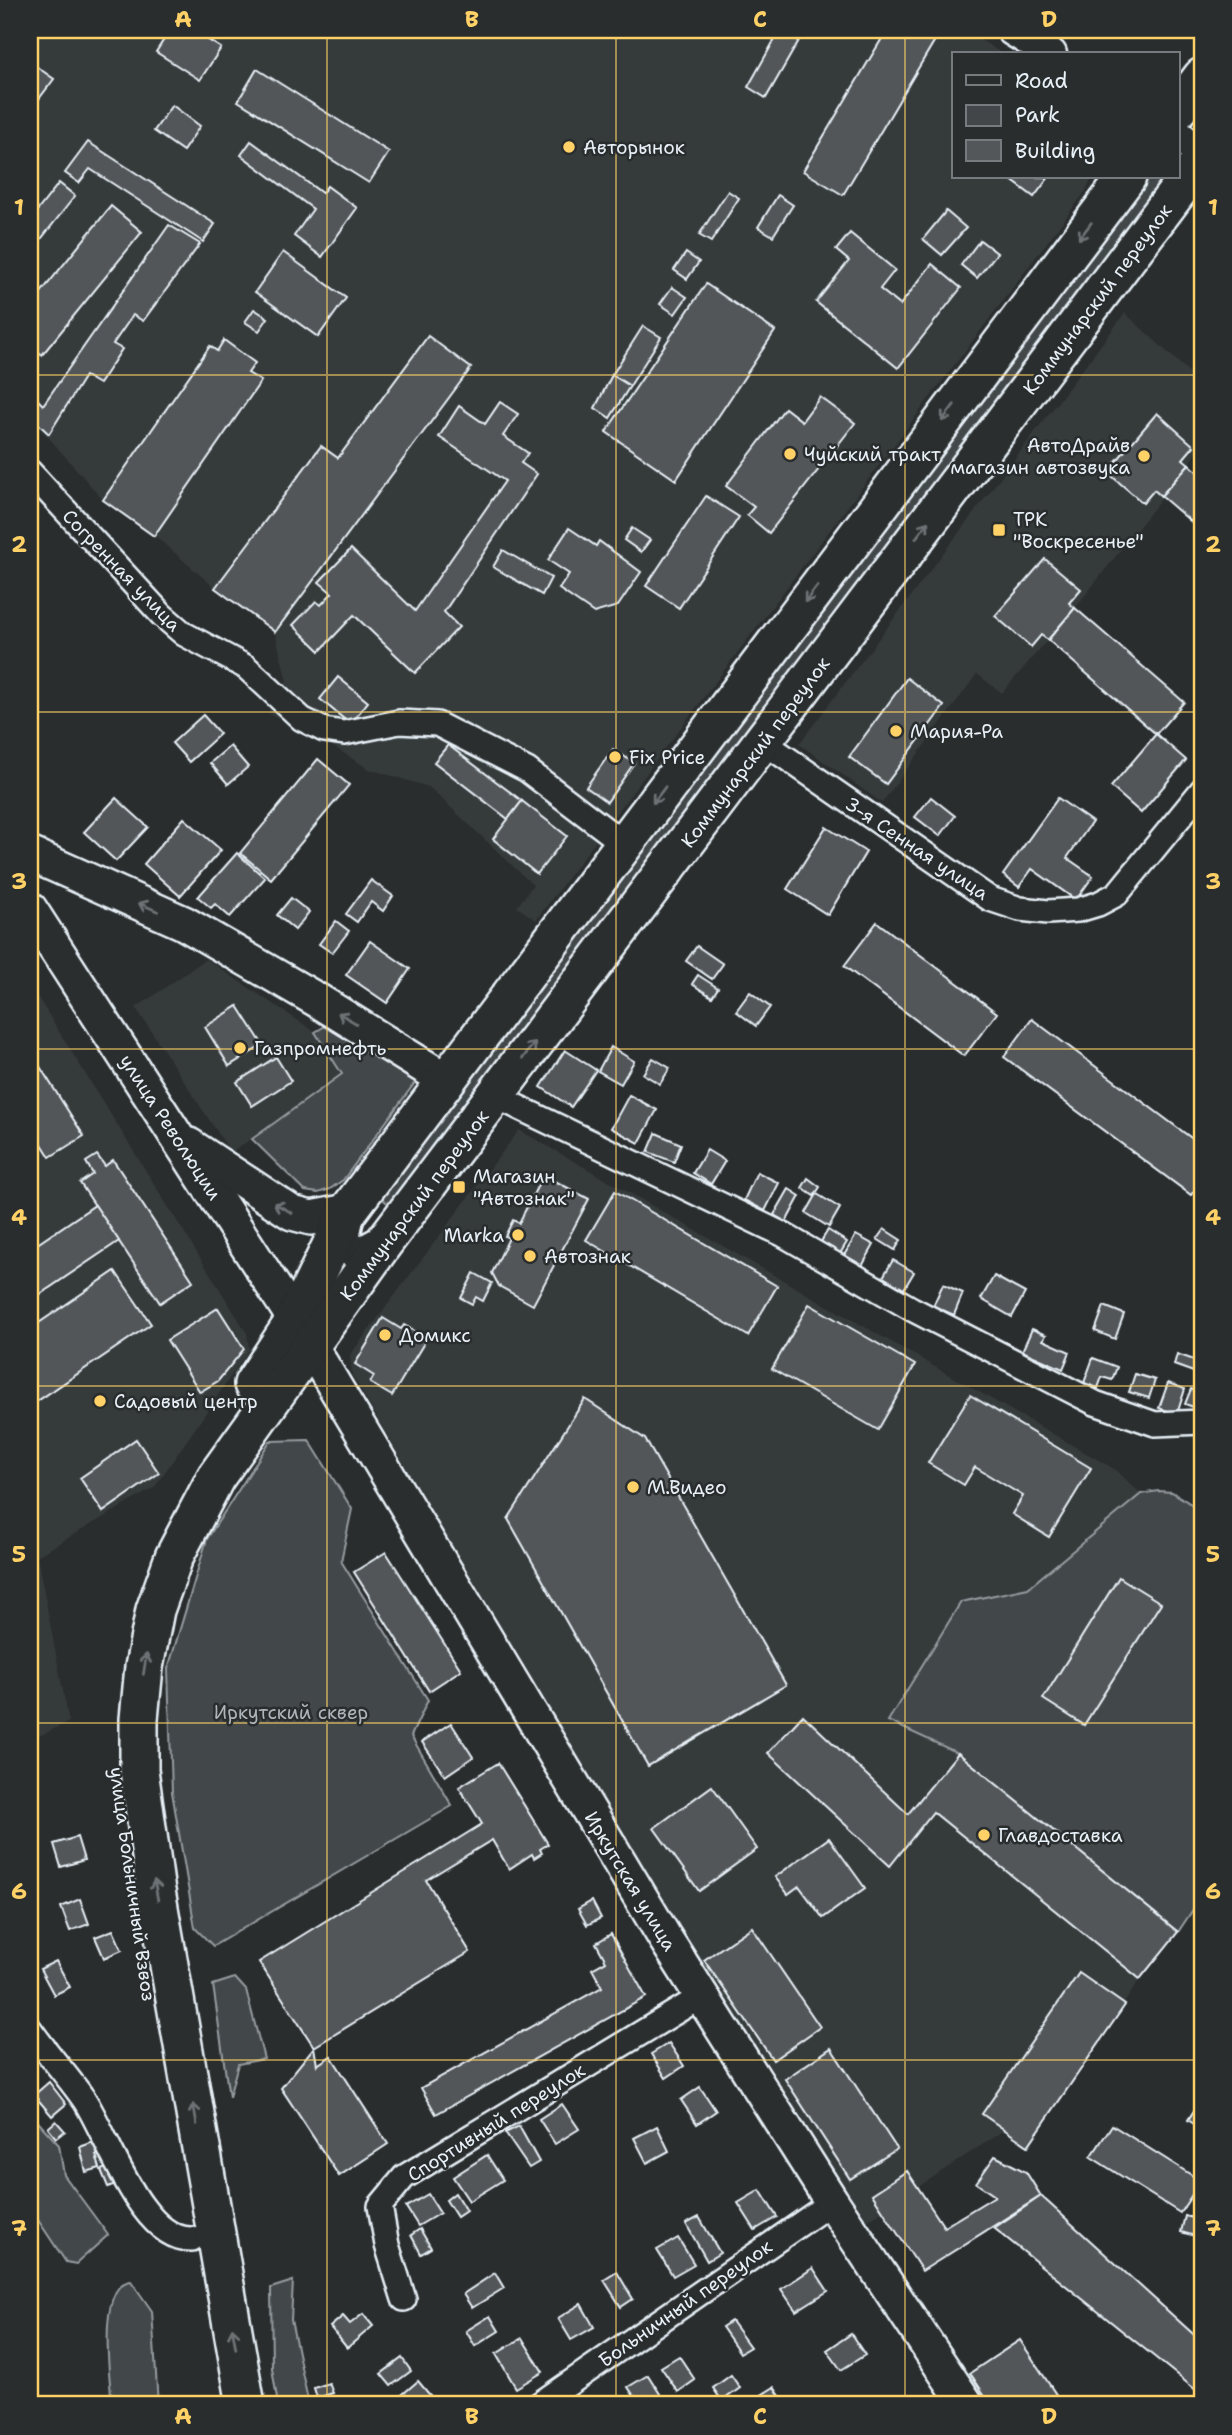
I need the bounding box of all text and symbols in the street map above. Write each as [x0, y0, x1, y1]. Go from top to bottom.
text: A [174, 4, 192, 34]
text: B [465, 4, 479, 34]
text: C [753, 4, 767, 34]
text: D [1041, 4, 1057, 34]
legend [952, 52, 1180, 178]
text: Road [1015, 67, 1068, 95]
text: Park [1015, 101, 1060, 129]
place label: Авторынок [583, 135, 685, 160]
text: Building [1015, 137, 1095, 165]
marker: Авторынок [561, 139, 577, 155]
text: 1 [14, 192, 24, 222]
text: 1 [1208, 192, 1218, 222]
street label: Коммунарский переулок [1017, 199, 1177, 400]
one-way arrow [1078, 221, 1093, 240]
one-way arrow [941, 403, 956, 421]
place label: АвтоДрайв магазин автозвука [950, 433, 1130, 480]
place label: Чуйский тракт [804, 442, 941, 467]
marker: Чуйский тракт [782, 446, 798, 462]
marker: АвтоДрайв магазин автозвука [1136, 448, 1152, 464]
street label: Согренная улица [57, 504, 187, 637]
place label: ТРК "Воскресенье" [1013, 507, 1144, 554]
one-way arrow [914, 521, 929, 540]
marker: ТРК "Воскресенье" [991, 522, 1007, 538]
text: 2 [11, 529, 27, 559]
text: 2 [1205, 529, 1221, 559]
one-way arrow [804, 584, 818, 603]
street label: Коммунарский переулок [675, 652, 835, 853]
place label: Мария-Ра [910, 719, 1003, 744]
marker: Мария-Ра [888, 723, 904, 739]
place label: Fix Price [629, 745, 705, 770]
marker: Fix Price [607, 749, 623, 765]
one-way arrow [652, 785, 666, 804]
street label: 3-я Сенная улица [840, 791, 994, 906]
text: 3 [11, 866, 27, 896]
text: 3 [1205, 866, 1221, 896]
one-way arrow [138, 900, 159, 913]
one-way arrow [337, 1011, 357, 1025]
place label: Газпромнефть [254, 1036, 386, 1061]
marker: Газпромнефть [232, 1040, 248, 1056]
one-way arrow [522, 1041, 537, 1060]
street label: улица Революции [114, 1050, 227, 1205]
street label: Коммунарский переулок [334, 1105, 494, 1306]
place label: Магазин "Автознак" [473, 1164, 575, 1211]
marker: Магазин "Автознак" [451, 1179, 467, 1195]
one-way arrow [273, 1200, 294, 1214]
text: 4 [11, 1202, 27, 1232]
text: 4 [1205, 1202, 1221, 1232]
place label: Marka [444, 1223, 504, 1248]
marker: Marka [510, 1227, 526, 1243]
place label: Автознак [544, 1244, 631, 1269]
marker: Автознак [522, 1248, 538, 1264]
place label: Домикс [399, 1323, 471, 1348]
marker: Домикс [377, 1327, 393, 1343]
place label: Садовый центр [114, 1389, 258, 1414]
marker: Садовый центр [92, 1393, 108, 1409]
place label: М.Видео [647, 1475, 727, 1500]
marker: М.Видео [625, 1479, 641, 1495]
text: 5 [12, 1539, 26, 1569]
text: 5 [1206, 1539, 1220, 1569]
one-way arrow [139, 1653, 152, 1676]
park label: Иркутский сквер [214, 1700, 368, 1725]
street label: улица Больничный Взвоз [104, 1765, 161, 2003]
street label: Иркутская улица [579, 1807, 682, 1956]
place label: Главдоставка [998, 1823, 1123, 1848]
marker: Главдоставка [976, 1827, 992, 1843]
text: 6 [11, 1876, 27, 1906]
text: 6 [1205, 1876, 1221, 1906]
one-way arrow [149, 1879, 162, 1902]
street label: Спортивный переулок [403, 2057, 590, 2187]
one-way arrow [188, 2103, 201, 2126]
text: 7 [11, 2213, 27, 2243]
text: 7 [1205, 2213, 1221, 2243]
street label: Больничный переулок [594, 2234, 777, 2373]
one-way arrow [227, 2327, 241, 2350]
text: A [174, 2401, 192, 2431]
text: B [465, 2401, 479, 2431]
text: C [753, 2401, 767, 2431]
text: D [1041, 2401, 1057, 2431]

